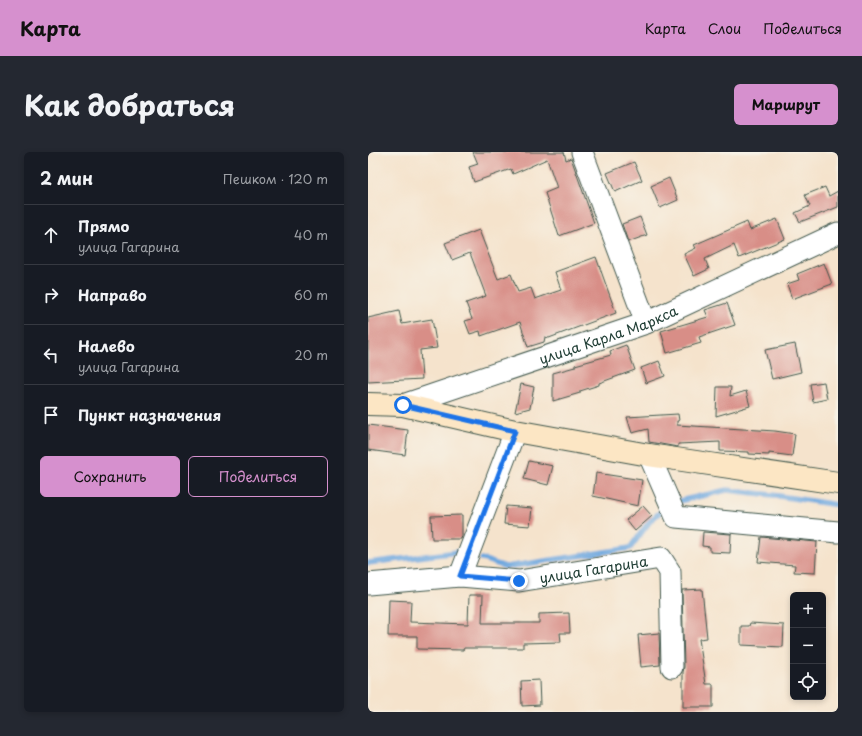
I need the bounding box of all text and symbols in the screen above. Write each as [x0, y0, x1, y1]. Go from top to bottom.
text: Карта [20, 14, 81, 42]
text: Карта [645, 18, 686, 39]
text: Слои [708, 18, 741, 39]
text: Поделиться [763, 18, 842, 39]
text: Как добраться [24, 83, 235, 126]
button: Маршрут [734, 84, 838, 125]
text: 2 мин [40, 165, 93, 191]
text: Пешком · 120 m [223, 169, 328, 188]
text: Прямо [78, 214, 129, 237]
icon: ahead [40, 224, 62, 246]
text: 40 m [294, 225, 328, 244]
text: улица Гагарина [78, 237, 180, 256]
text: Направо [78, 283, 147, 306]
icon: right [40, 284, 62, 306]
text: 60 m [294, 285, 328, 304]
street label: улица Карла Маркса [536, 299, 681, 369]
text: Налево [78, 334, 135, 357]
icon: left [40, 344, 62, 366]
text: 20 m [294, 345, 328, 364]
text: улица Гагарина [78, 357, 180, 376]
route start [394, 396, 412, 414]
text: Пункт назначения [78, 403, 221, 426]
icon: arrive [40, 404, 62, 426]
button: Сохранить [40, 456, 180, 497]
button: Поделиться [188, 456, 328, 497]
street label: улица Гагарина [538, 550, 649, 588]
route end [510, 572, 528, 590]
map controls [790, 592, 826, 700]
button: + [790, 592, 826, 628]
button: − [790, 628, 826, 664]
button: locate [790, 664, 826, 700]

